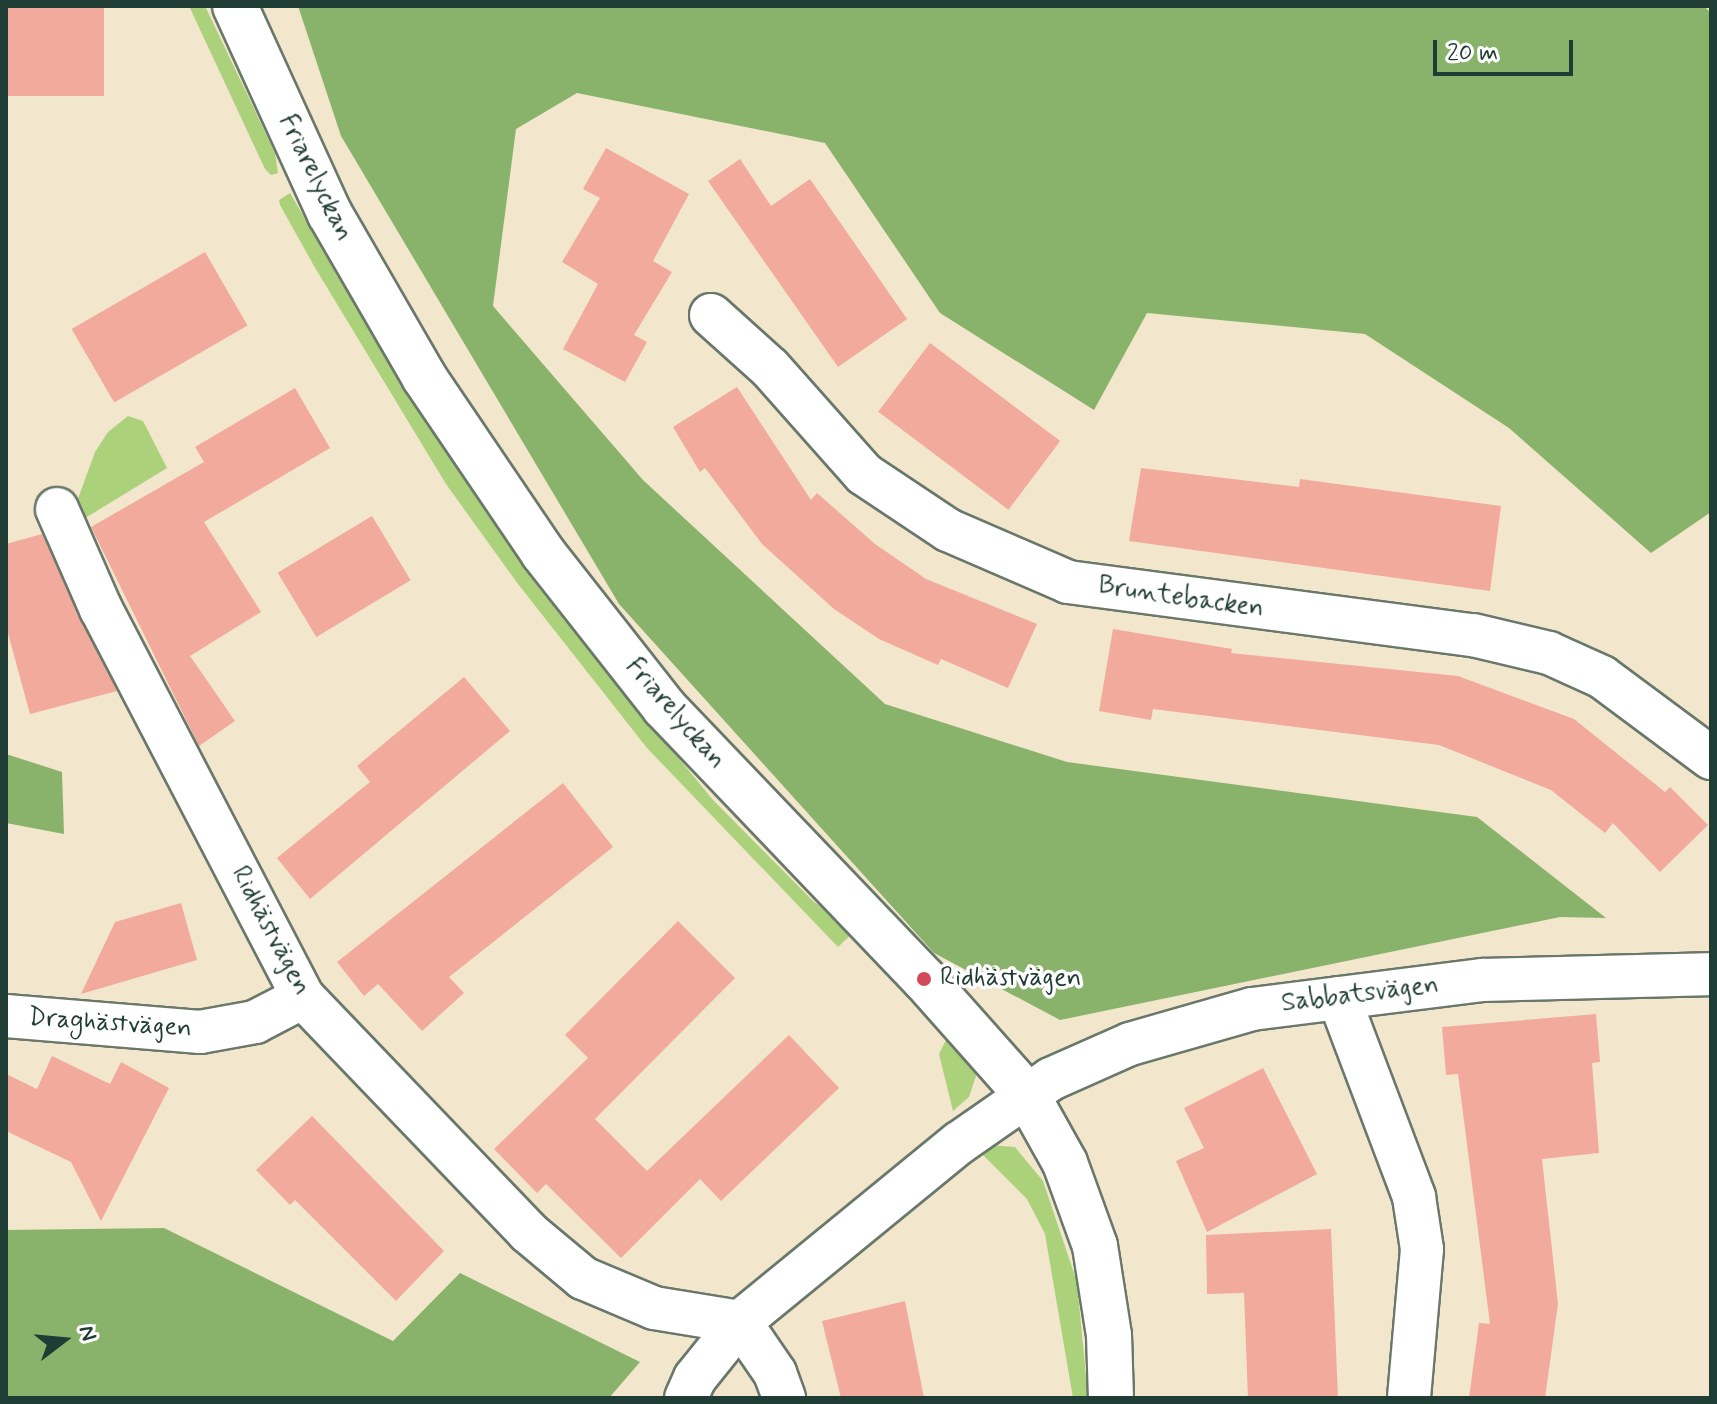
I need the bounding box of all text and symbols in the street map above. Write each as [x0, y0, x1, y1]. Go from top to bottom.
scale bar [1437, 24, 1577, 74]
text: 20 m [1447, 38, 1498, 69]
street label: Friarelyckan [271, 109, 359, 247]
street label: Bruntebacken [1096, 571, 1266, 625]
street label: Friarelyckan [618, 652, 732, 776]
street label: Ridhästvägen [223, 861, 317, 1001]
place label: Ridhästvägen [940, 963, 1081, 995]
marker: Ridhästvägen [915, 970, 933, 988]
street label: Sabbatsvägen [1280, 970, 1440, 1020]
street label: Draghästvägen [27, 1003, 193, 1045]
north arrow [24, 1300, 104, 1380]
text: N [72, 1322, 103, 1344]

